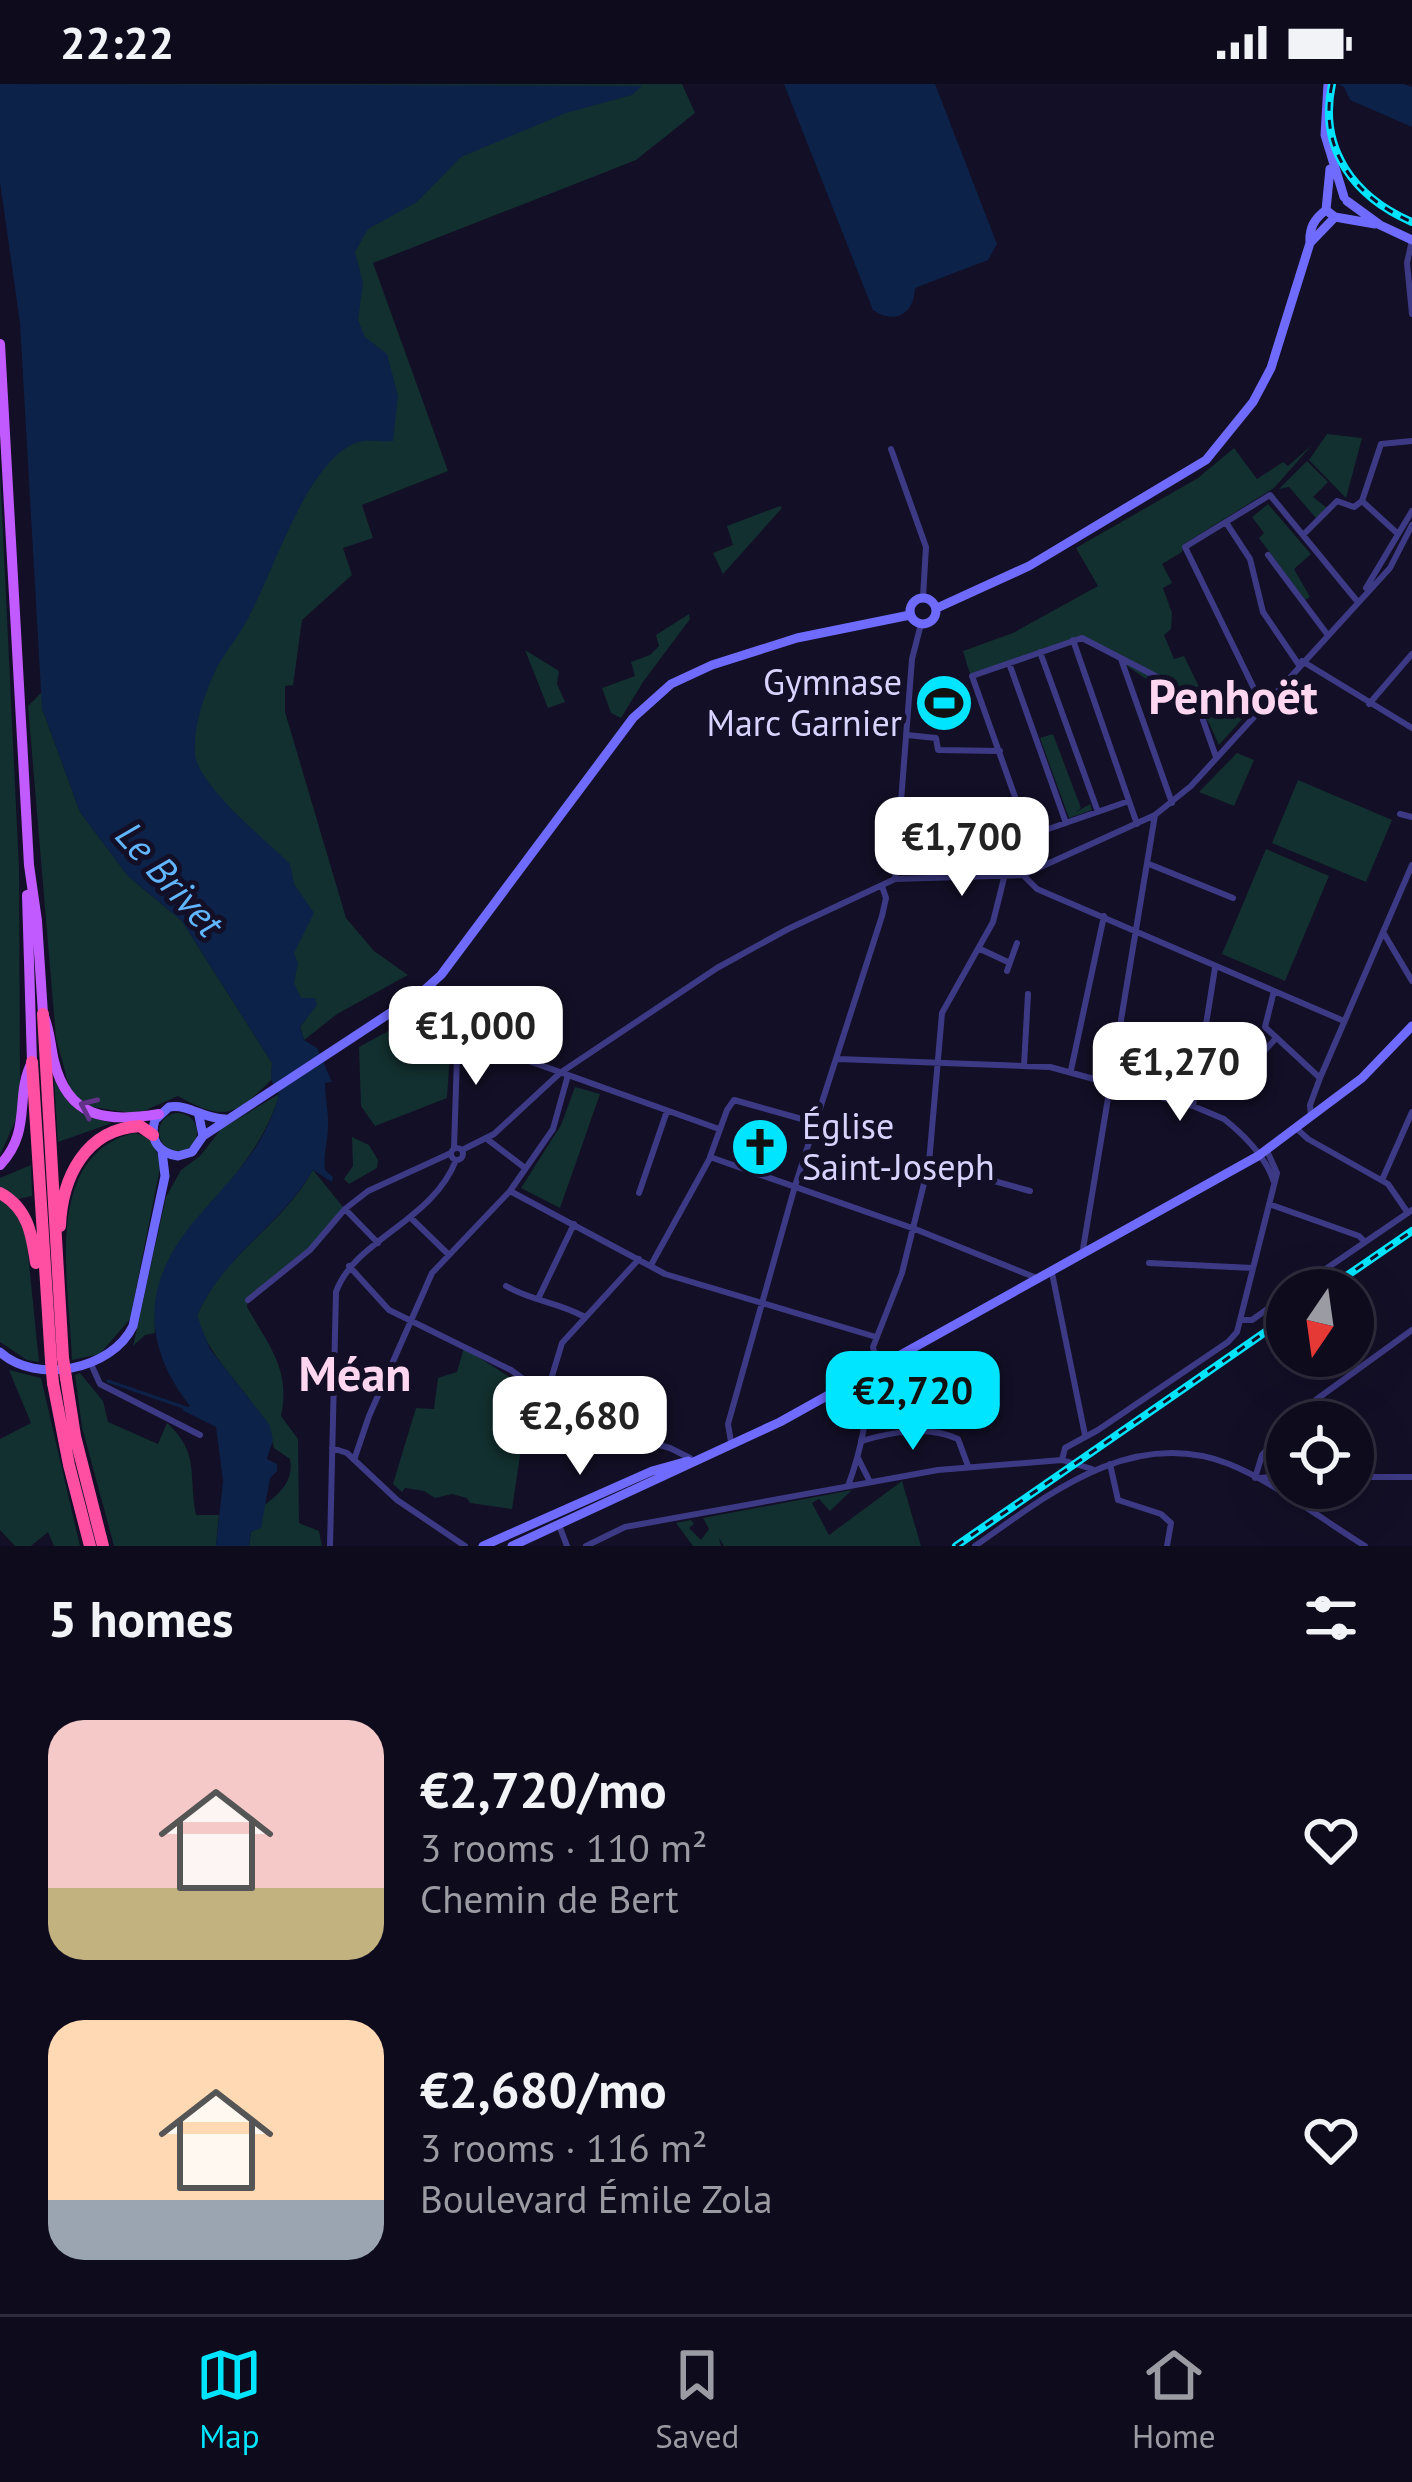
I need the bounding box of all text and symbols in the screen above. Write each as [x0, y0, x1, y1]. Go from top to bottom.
text: 22:22 [60, 13, 174, 71]
place label: Gymnase Marc Garnier [706, 658, 902, 746]
district label: Penhoët [1148, 665, 1318, 727]
sports icon: Gymnase Marc Garnier [913, 672, 975, 734]
pin: €1,700 [864, 797, 1060, 899]
water label: Le Brivet [105, 810, 237, 948]
text: €1,700 [902, 810, 1022, 861]
pin: €1,000 [378, 986, 574, 1088]
text: €1,000 [416, 999, 536, 1050]
pin: €1,270 [1082, 1022, 1278, 1124]
text: €1,270 [1120, 1035, 1240, 1086]
one-way arrow [78, 1097, 100, 1121]
place label: Église Saint-Joseph [802, 1102, 995, 1190]
church icon: Église Saint-Joseph [729, 1116, 791, 1178]
north arrow [1266, 1269, 1374, 1377]
map controls [1266, 1269, 1374, 1509]
district label: Méan [299, 1342, 411, 1404]
pin: €2,720 [815, 1351, 1011, 1453]
text: €2,720 [853, 1364, 973, 1415]
pin: €2,680 [482, 1376, 678, 1478]
text: €2,680 [520, 1389, 640, 1440]
button: locate [1266, 1401, 1374, 1509]
text: 5 homes [48, 1585, 234, 1651]
icon: filters [1298, 1585, 1364, 1651]
text: €2,720/mo [420, 1756, 667, 1822]
icon: home [144, 1768, 288, 1912]
icon: heart [1298, 1807, 1364, 1873]
text: 3 rooms · 110 m² [420, 1822, 707, 1873]
text: Chemin de Bert [420, 1873, 679, 1924]
text: €2,680/mo [420, 2056, 667, 2122]
icon: home [144, 2068, 288, 2212]
icon: heart [1298, 2107, 1364, 2173]
text: 3 rooms · 116 m² [420, 2122, 707, 2173]
text: Boulevard Émile Zola [420, 2173, 773, 2224]
tab: Map [196, 2342, 262, 2457]
tab: Saved [655, 2342, 739, 2457]
tab: Home [1132, 2342, 1216, 2457]

